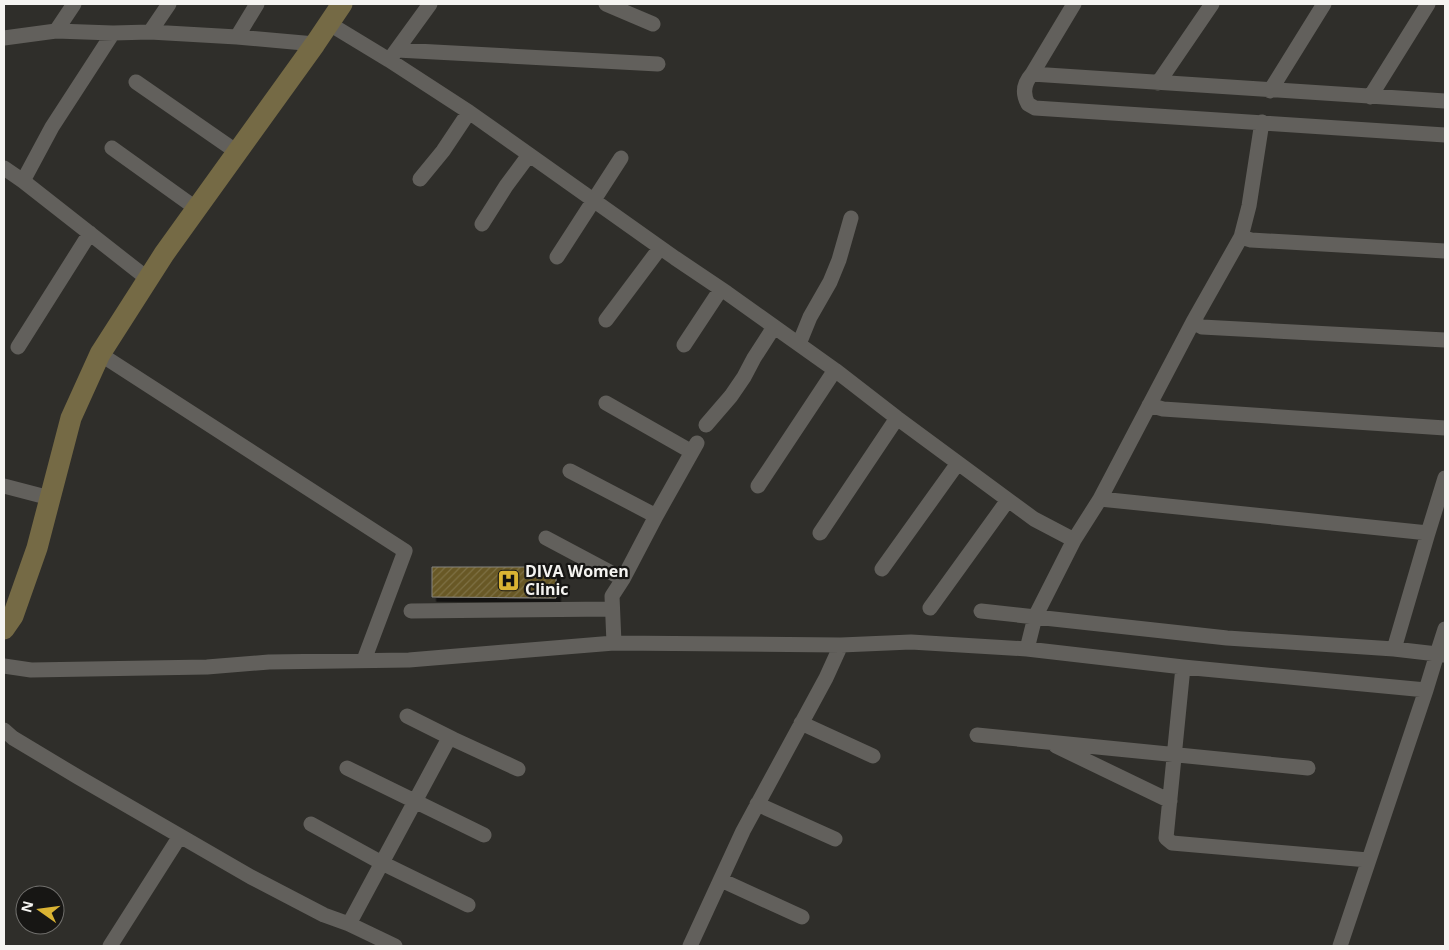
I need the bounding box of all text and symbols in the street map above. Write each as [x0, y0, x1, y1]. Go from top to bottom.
place label: DIVA Women Clinic [525, 560, 629, 600]
hospital icon: DIVA Women Clinic [497, 568, 521, 592]
north arrow [15, 885, 65, 935]
text: N [16, 899, 37, 915]

